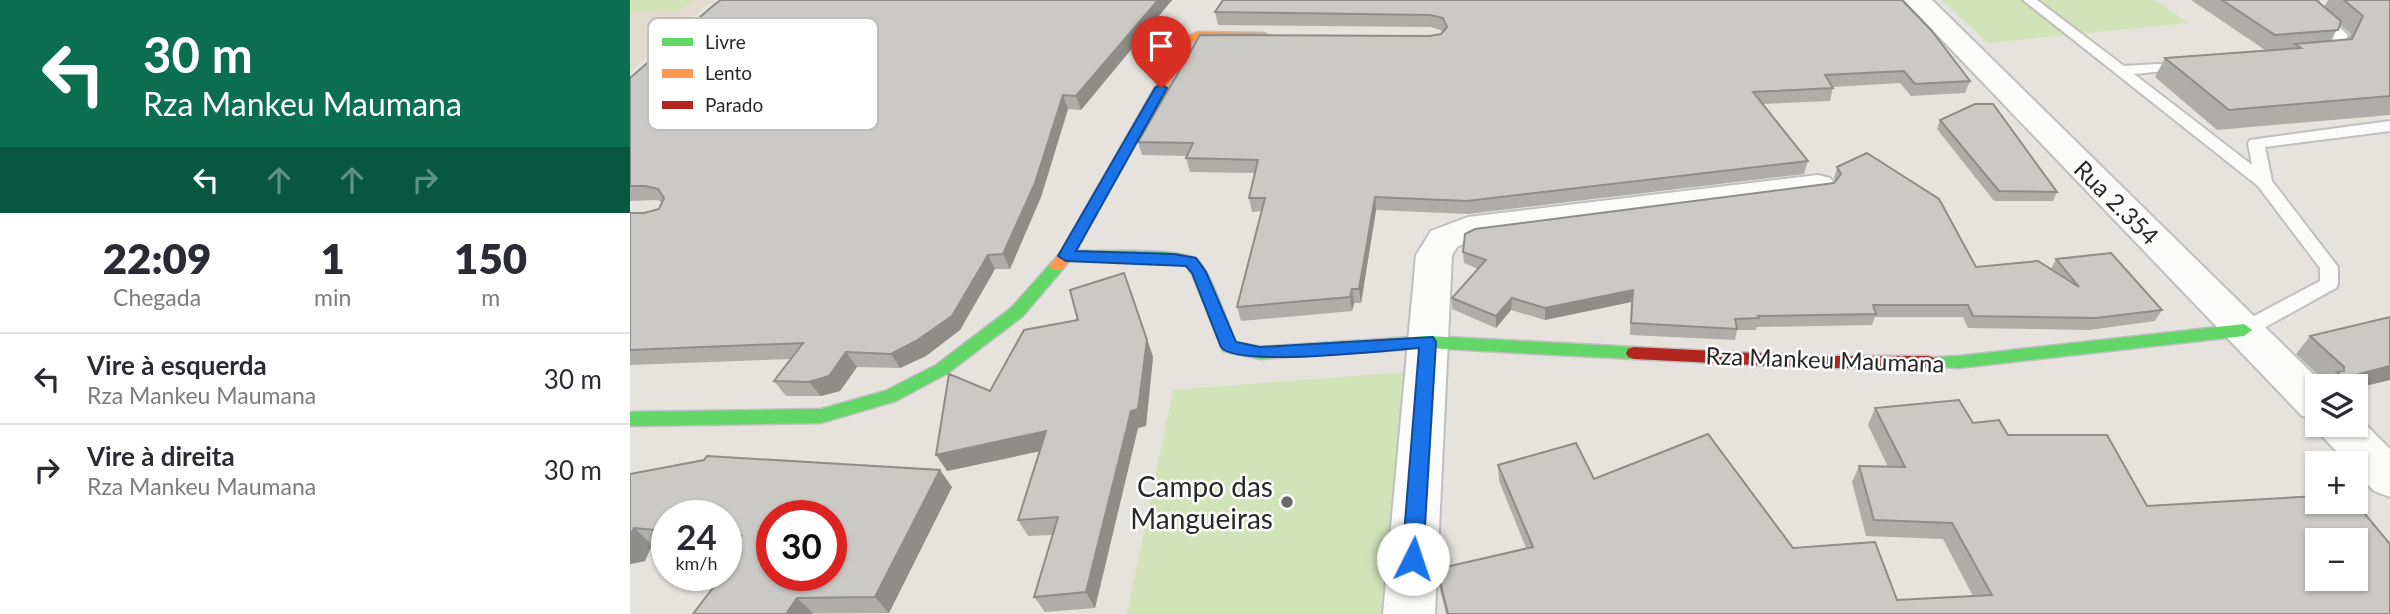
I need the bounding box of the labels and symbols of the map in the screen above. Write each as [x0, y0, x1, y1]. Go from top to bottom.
pin [1131, 16, 1191, 88]
legend [648, 18, 878, 130]
text: Livre [705, 30, 746, 53]
text: Lento [705, 61, 752, 84]
text: Parado [705, 93, 763, 116]
street label: Rua 2.354 [2069, 154, 2165, 250]
street label: Rza Mankeu Maumana [1705, 340, 1945, 378]
place label: Campo das Mangueiras [1130, 469, 1273, 535]
marker: Campo das Mangueiras [1279, 494, 1295, 510]
speed limit sign: 30 [756, 500, 847, 591]
position arrow [1376, 522, 1450, 596]

